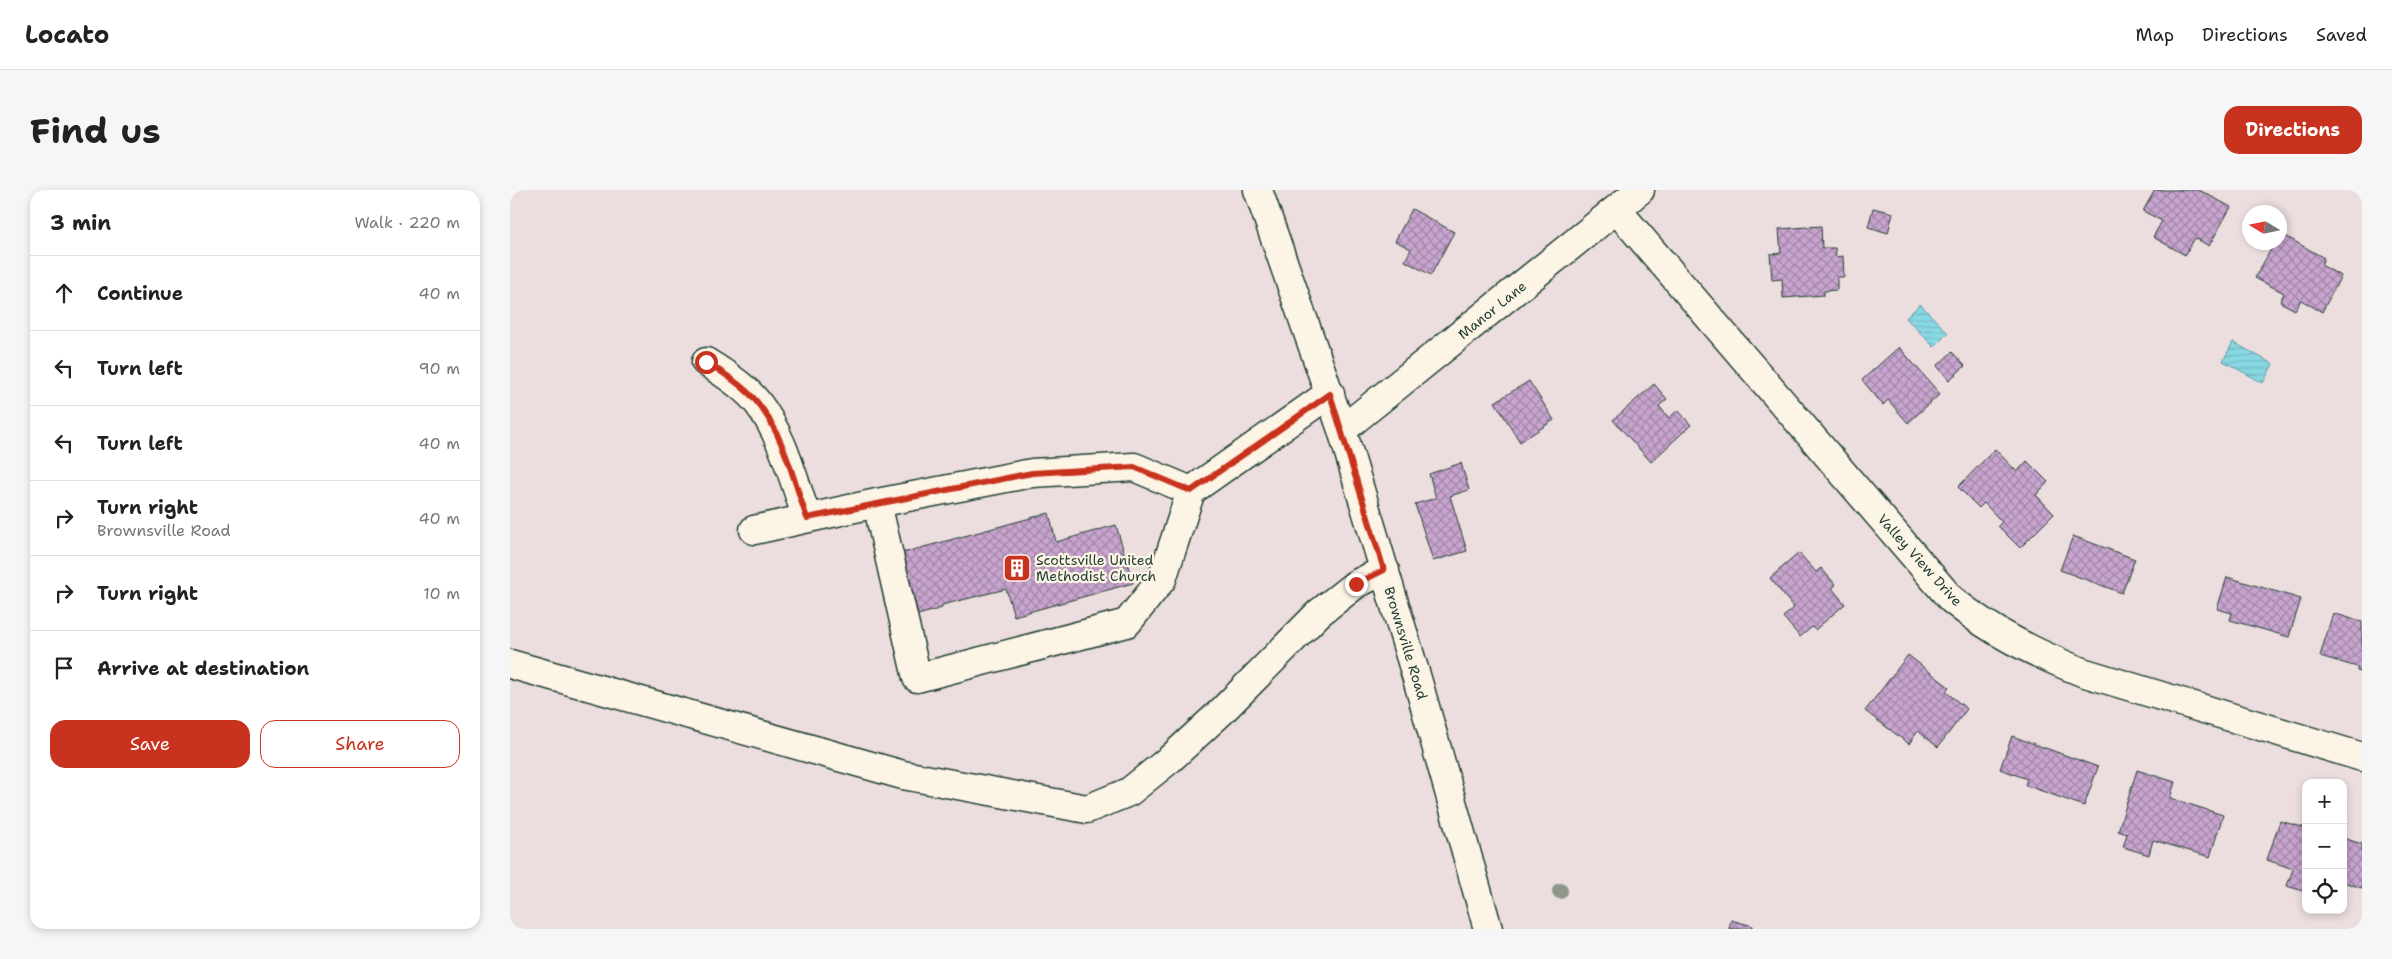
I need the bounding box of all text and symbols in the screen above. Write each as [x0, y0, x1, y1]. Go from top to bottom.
text: Locato [25, 19, 109, 51]
text: Map [2136, 23, 2174, 47]
text: Directions [2202, 23, 2288, 47]
text: Saved [2316, 23, 2367, 47]
button: Directions [2224, 106, 2362, 154]
text: Find us [30, 107, 161, 154]
north arrow [2242, 205, 2287, 250]
text: 3 min [50, 209, 111, 237]
text: Walk · 220 m [354, 212, 460, 233]
street label: Manor Lane [1454, 277, 1530, 343]
icon: ahead [50, 279, 78, 307]
text: Continue [97, 281, 183, 306]
text: 40 m [418, 283, 460, 304]
route start [695, 351, 718, 374]
icon: left [50, 354, 78, 382]
text: Turn left [97, 356, 183, 381]
text: 90 m [419, 358, 460, 379]
icon: left [50, 429, 78, 457]
text: Turn left [97, 431, 183, 456]
text: 40 m [418, 433, 460, 454]
text: Turn right [97, 495, 198, 520]
icon: right [50, 504, 78, 532]
text: 40 m [418, 508, 460, 529]
street label: Valley View Drive [1874, 510, 1966, 610]
text: Brownsville Road [97, 520, 231, 541]
place label: Scottsville United Methodist Church [1036, 551, 1156, 585]
building icon: Scottsville United Methodist Church [1002, 553, 1032, 583]
route end [1345, 573, 1368, 596]
icon: right [50, 579, 78, 607]
text: Turn right [97, 581, 198, 606]
text: 10 m [423, 583, 460, 604]
street label: Brownsville Road [1380, 584, 1432, 702]
icon: arrive [50, 654, 78, 682]
text: Arrive at destination [97, 656, 309, 681]
button: Save [50, 720, 250, 768]
button: Share [260, 720, 460, 768]
map controls [2302, 779, 2347, 914]
button: + [2302, 779, 2347, 824]
button: − [2302, 824, 2347, 869]
button: locate [2302, 869, 2347, 914]

